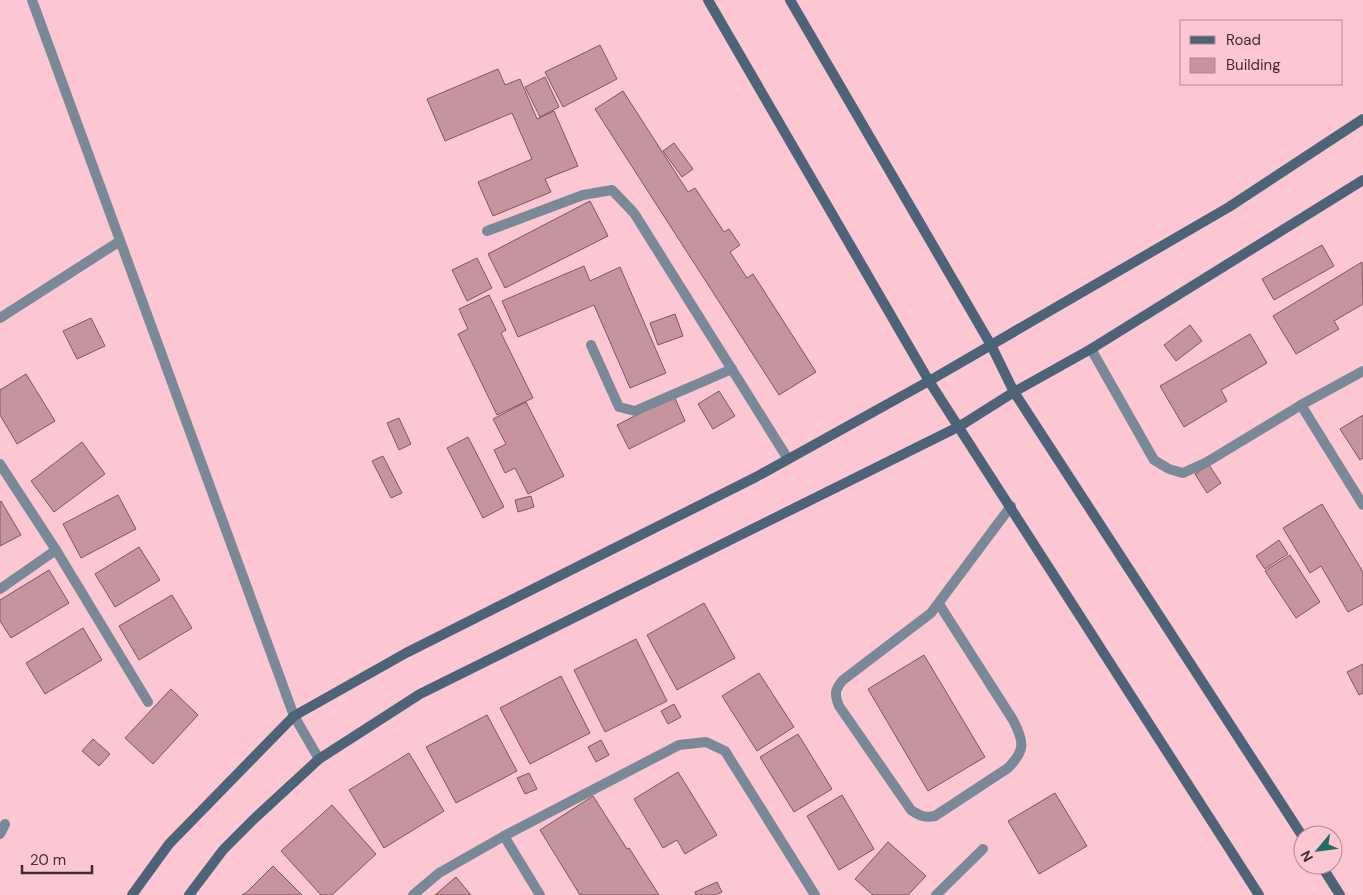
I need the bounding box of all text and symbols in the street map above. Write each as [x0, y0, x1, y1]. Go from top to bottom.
legend [1180, 20, 1343, 85]
text: Road [1226, 30, 1261, 50]
text: Building [1226, 55, 1281, 75]
north arrow [1293, 825, 1343, 875]
scale bar [22, 842, 92, 874]
text: N [1296, 847, 1317, 865]
text: 20 m [30, 850, 66, 870]

